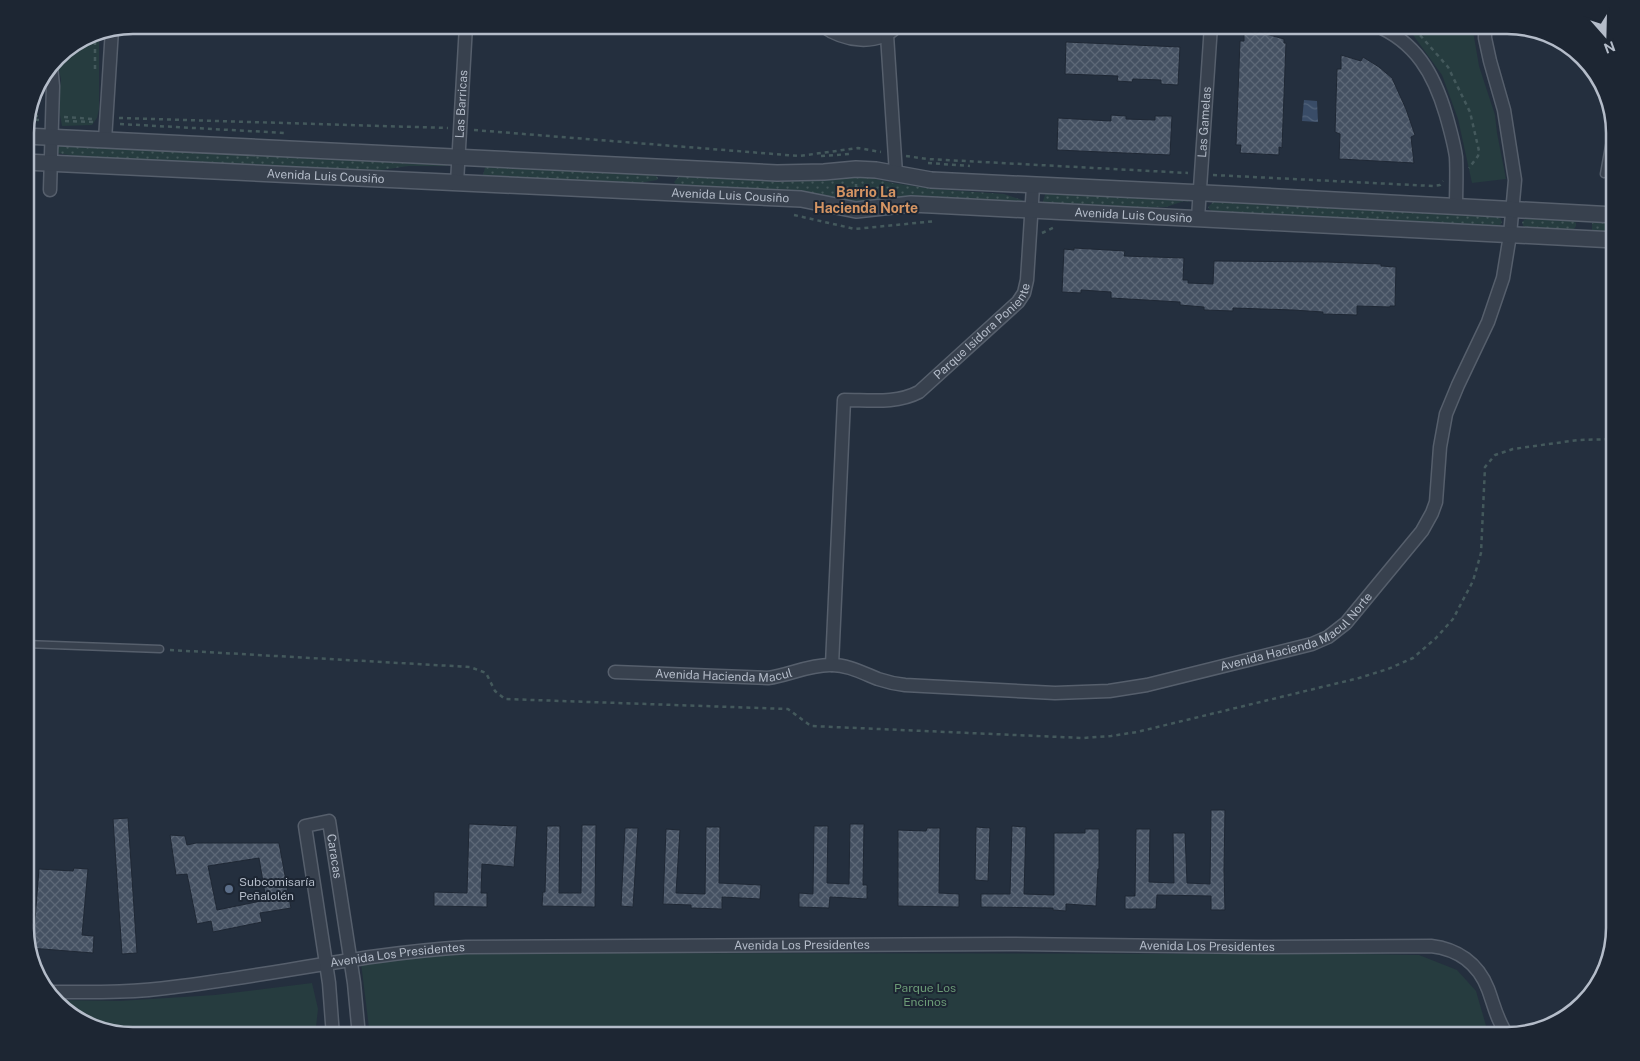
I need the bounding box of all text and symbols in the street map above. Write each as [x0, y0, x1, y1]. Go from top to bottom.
north arrow [1580, 10, 1630, 60]
text: N [1602, 38, 1617, 57]
street label: Las Barricas [453, 70, 470, 139]
street label: Las Gamelas [1195, 86, 1214, 158]
street label: Avenida Luis Cousiño [266, 167, 385, 186]
district label: Barrio La Hacienda Norte [814, 184, 918, 216]
street label: Avenida Luis Cousiño [671, 186, 790, 205]
street label: Avenida Luis Cousiño [1074, 205, 1193, 225]
street label: Parque Isidora Poniente [931, 282, 1033, 382]
street label: Avenida Hacienda Macul Norte [1219, 590, 1375, 674]
street label: Avenida Hacienda Macul [655, 666, 794, 685]
street label: Caracas [324, 833, 345, 879]
place label: Subcomisaría Peñalolén [239, 875, 315, 903]
marker: Subcomisaría Peñalolén [223, 883, 235, 895]
street label: Avenida Los Presidentes [734, 938, 870, 953]
street label: Avenida Los Presidentes [1139, 939, 1275, 954]
street label: Avenida Los Presidentes [329, 940, 465, 970]
park label: Parque Los Encinos [894, 981, 956, 1009]

